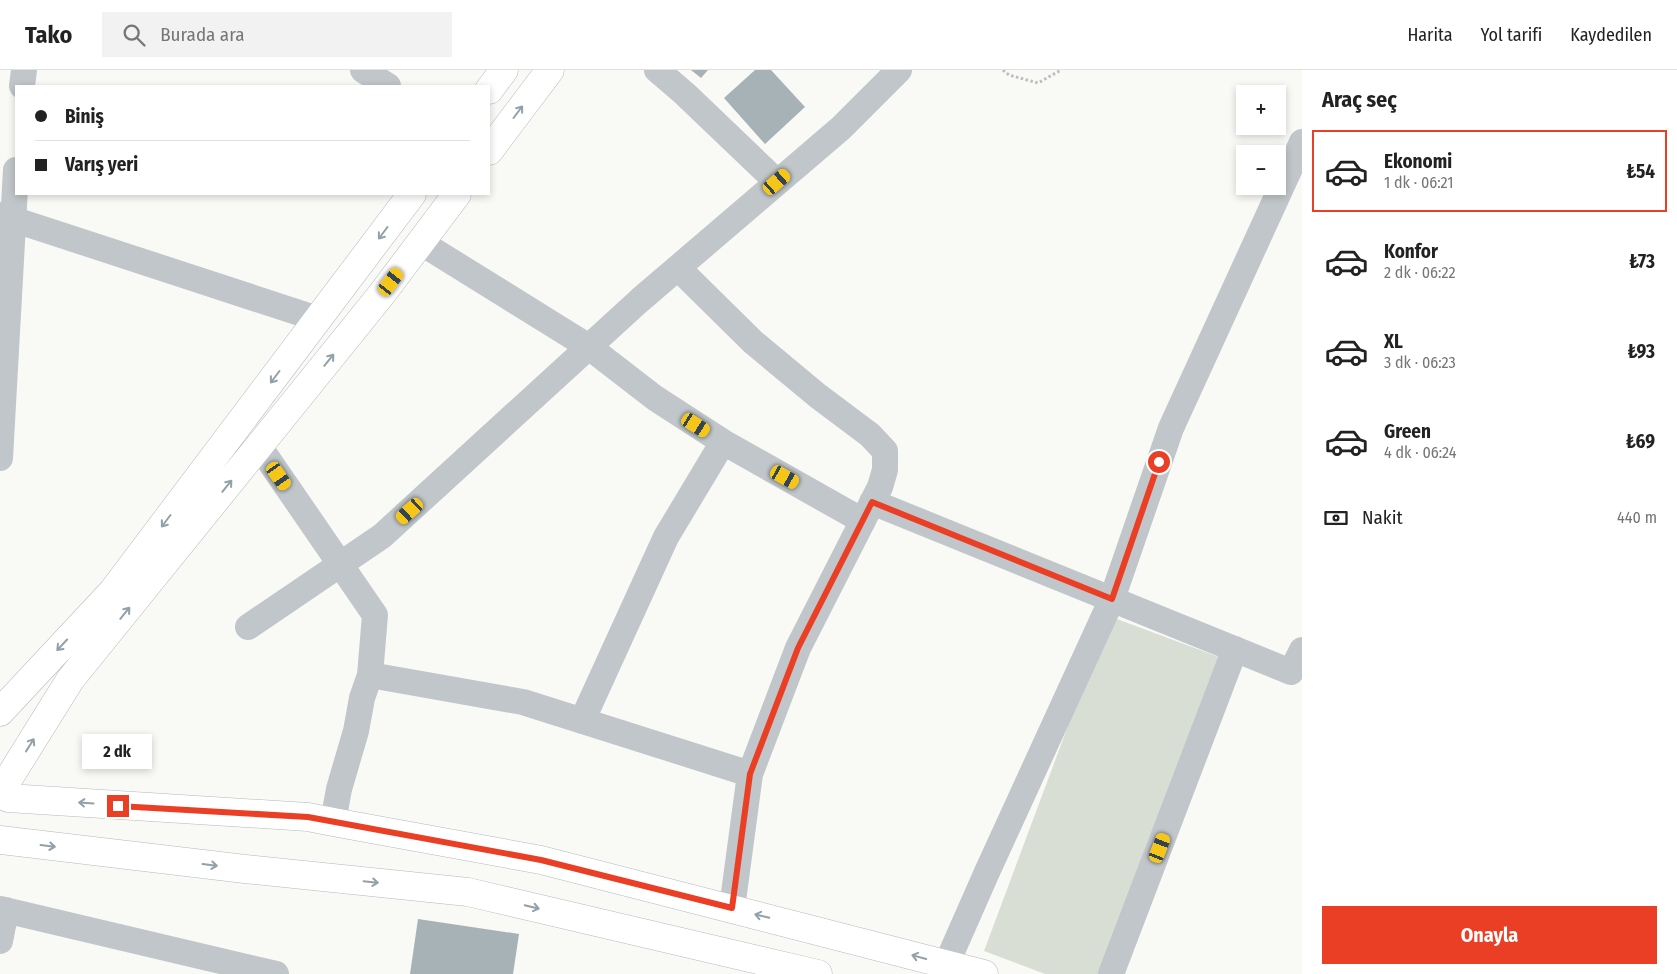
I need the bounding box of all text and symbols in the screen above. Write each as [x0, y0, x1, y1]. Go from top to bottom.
search box [102, 12, 452, 57]
text: Tako [25, 21, 72, 49]
icon: search [120, 21, 148, 49]
text: Burada ara [160, 23, 245, 46]
text: Harita [1407, 24, 1453, 46]
text: Yol tarifi [1481, 24, 1542, 46]
text: Kaydedilen [1570, 24, 1652, 46]
map controls [1236, 85, 1286, 195]
button: + [1236, 85, 1286, 135]
text: Araç seç [1322, 86, 1397, 113]
text: Biniş [65, 105, 104, 128]
one-way arrow [513, 105, 523, 119]
button: − [1236, 145, 1286, 195]
icon: car [1324, 149, 1369, 194]
text: Ekonomi [1384, 150, 1452, 173]
text: Varış yeri [65, 153, 138, 176]
text: ₺54 [1626, 160, 1655, 183]
car [760, 166, 793, 198]
text: 1 dk · 06:21 [1384, 173, 1454, 192]
one-way arrow [378, 226, 388, 240]
icon: car [1324, 239, 1369, 284]
text: Konfor [1384, 240, 1438, 263]
text: ₺73 [1629, 250, 1655, 273]
text: 2 dk · 06:22 [1384, 263, 1456, 282]
car [375, 266, 406, 298]
icon: car [1324, 329, 1369, 374]
text: XL [1384, 330, 1403, 353]
text: ₺93 [1628, 340, 1655, 363]
one-way arrow [323, 353, 334, 366]
text: 3 dk · 06:23 [1384, 353, 1456, 372]
one-way arrow [270, 370, 280, 384]
car [679, 411, 712, 439]
icon: car [1324, 419, 1369, 464]
text: Green [1384, 420, 1431, 443]
text: ₺69 [1626, 430, 1655, 453]
text: 4 dk · 06:24 [1384, 443, 1457, 462]
route start [1148, 451, 1170, 473]
car [264, 459, 293, 493]
car [768, 463, 801, 491]
one-way arrow [221, 480, 232, 493]
car [393, 495, 426, 527]
icon: cash [1322, 504, 1350, 532]
text: Nakit [1362, 506, 1403, 529]
text: 440 m [1617, 508, 1657, 527]
one-way arrow [161, 514, 172, 527]
one-way arrow [119, 607, 130, 620]
one-way arrow [56, 639, 68, 651]
callout: 2 dk [83, 734, 153, 768]
one-way arrow [26, 738, 36, 752]
text: 2 dk [103, 742, 131, 761]
route end [107, 795, 129, 817]
one-way arrow [78, 799, 94, 808]
car [1147, 831, 1172, 865]
one-way arrow [40, 841, 56, 851]
one-way arrow [201, 860, 217, 870]
one-way arrow [363, 877, 379, 887]
one-way arrow [523, 903, 539, 912]
button: Onayla [1322, 906, 1657, 964]
one-way arrow [755, 911, 771, 920]
one-way arrow [912, 952, 928, 962]

